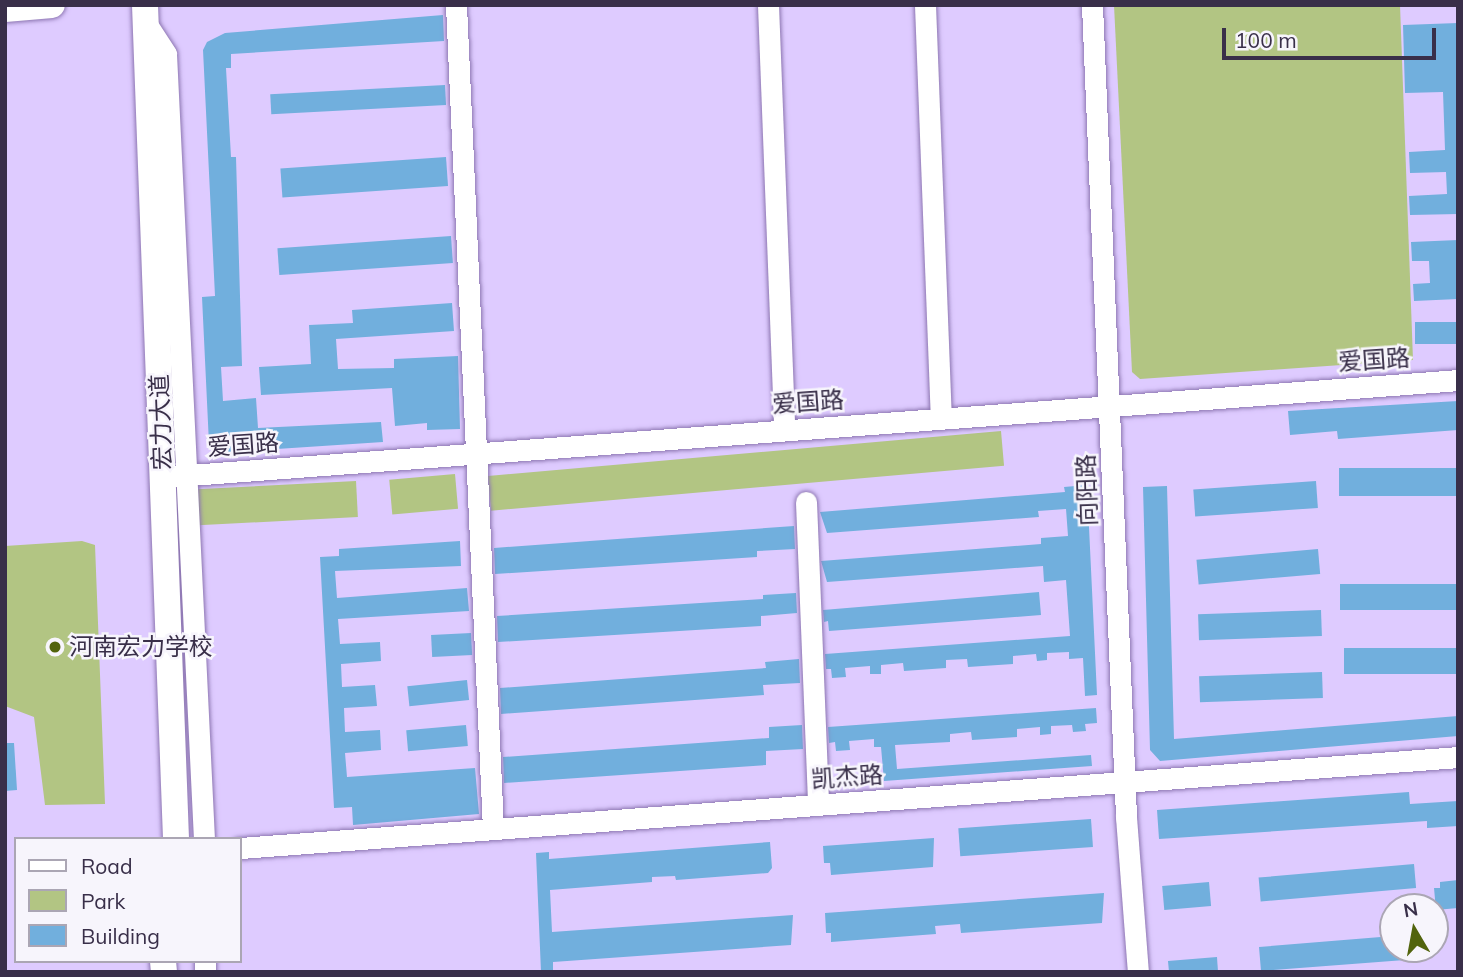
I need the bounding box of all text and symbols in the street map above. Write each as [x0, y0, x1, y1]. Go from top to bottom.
scale bar [1225, 14, 1438, 58]
text: 100 m [1235, 27, 1297, 53]
street label: 爱国路 [1337, 343, 1411, 377]
street label: 宏力大道 [145, 374, 177, 470]
street label: 爱国路 [771, 385, 845, 419]
street label: 爱国路 [206, 428, 280, 462]
street label: 向阳路 [1071, 454, 1103, 526]
place label: 河南宏力学校 [69, 633, 213, 661]
marker: 河南宏力学校 [47, 639, 63, 655]
street label: 凯杰路 [810, 760, 884, 794]
legend [14, 837, 242, 963]
text: Road [81, 853, 132, 879]
text: Park [81, 888, 125, 914]
north arrow [1379, 893, 1449, 963]
text: N [1402, 896, 1420, 922]
text: Building [81, 923, 160, 949]

